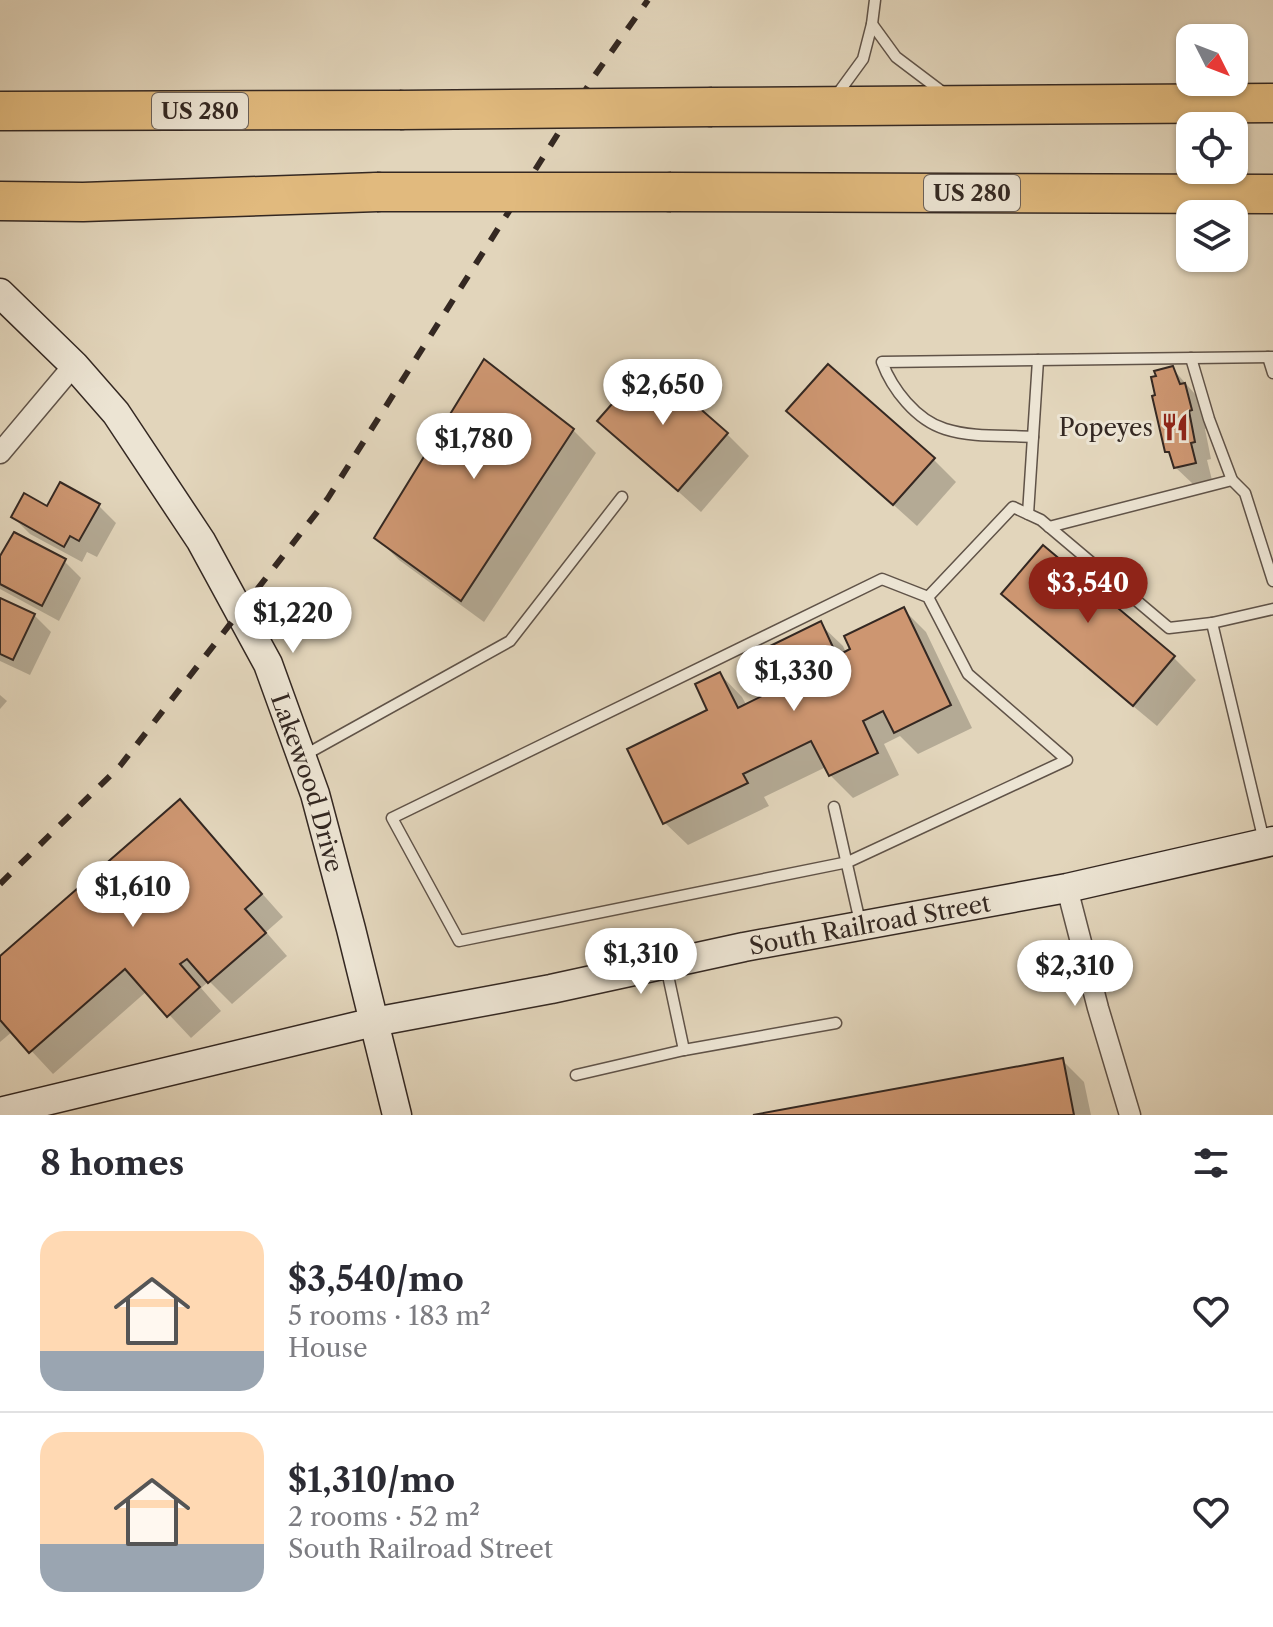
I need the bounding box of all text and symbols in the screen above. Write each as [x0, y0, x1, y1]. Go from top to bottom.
north arrow [1176, 24, 1248, 96]
map controls [1176, 24, 1248, 272]
road number: US 280 [152, 93, 248, 129]
button: locate [1176, 112, 1248, 184]
road number: US 280 [924, 175, 1020, 211]
button: layers [1176, 200, 1248, 272]
pin: $2,650 [598, 359, 728, 427]
text: $2,650 [621, 369, 705, 401]
restaurant icon: Popeyes [1160, 412, 1190, 442]
pin: $1,780 [409, 413, 539, 481]
place label: Popeyes [1059, 413, 1153, 442]
text: $1,780 [434, 423, 514, 455]
pin: $3,540 [1023, 557, 1153, 625]
text: $3,540 [1047, 567, 1129, 599]
pin: $1,220 [228, 587, 358, 655]
text: $1,220 [253, 597, 333, 629]
pin: $1,330 [729, 645, 859, 713]
text: $1,330 [754, 655, 834, 687]
street label: Lakewood Drive [265, 689, 350, 875]
pin: $1,610 [68, 861, 198, 929]
text: $1,610 [95, 871, 171, 903]
street label: South Railroad Street [747, 888, 993, 960]
pin: $1,310 [576, 928, 706, 996]
text: $1,310 [603, 938, 679, 970]
pin: $2,310 [1010, 940, 1140, 1008]
text: $2,310 [1035, 950, 1115, 982]
icon: filters [1189, 1141, 1233, 1185]
text: 8 homes [40, 1142, 184, 1184]
text: $3,540/mo [288, 1258, 464, 1300]
icon: home [104, 1263, 200, 1359]
icon: heart [1189, 1289, 1233, 1333]
text: 5 rooms · 183 m² [288, 1300, 491, 1332]
text: House [288, 1332, 368, 1364]
text: $1,310/mo [288, 1459, 455, 1501]
icon: home [104, 1464, 200, 1560]
icon: heart [1189, 1490, 1233, 1534]
text: 2 rooms · 52 m² [288, 1501, 480, 1533]
text: South Railroad Street [288, 1533, 553, 1565]

